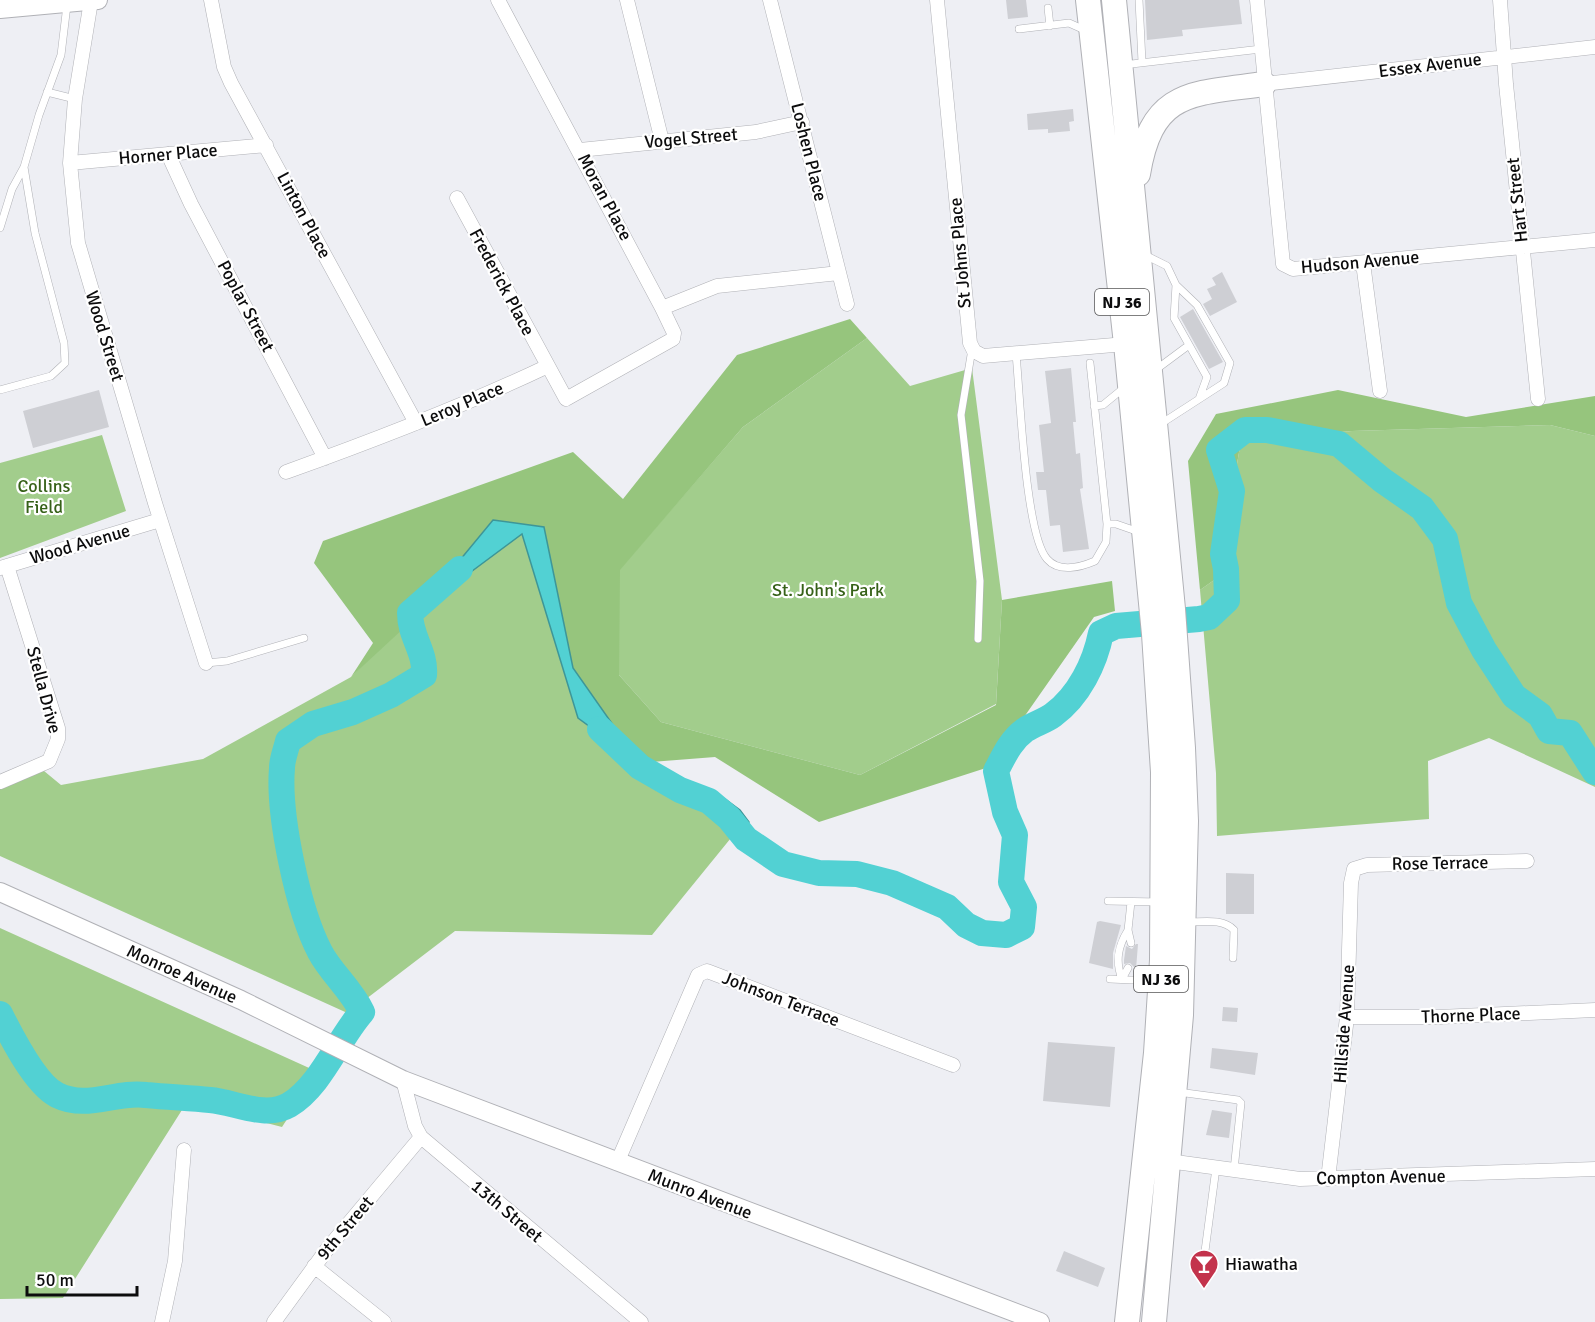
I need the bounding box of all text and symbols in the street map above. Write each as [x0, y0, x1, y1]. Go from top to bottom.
street label: Essex Avenue [1377, 48, 1483, 82]
street label: Loshen Place [786, 100, 832, 204]
street label: Vogel Street [643, 123, 739, 153]
street label: Horner Place [117, 139, 219, 169]
street label: Moran Place [573, 150, 637, 244]
street label: Hart Street [1502, 156, 1532, 244]
street label: Linton Place [272, 168, 336, 262]
street label: St Johns Place [944, 197, 976, 309]
street label: Frederick Place [465, 225, 539, 339]
street label: Hudson Avenue [1300, 246, 1420, 278]
street label: Poplar Street [213, 256, 279, 356]
street label: Wood Street [81, 288, 129, 384]
road number: NJ 36 [1095, 289, 1149, 315]
street label: Leroy Place [417, 377, 507, 431]
park label: Collins Field [18, 475, 71, 518]
street label: Wood Avenue [27, 519, 133, 569]
park label: St. John's Park [772, 579, 884, 601]
street label: Stella Drive [22, 644, 66, 736]
street label: Rose Terrace [1391, 851, 1489, 875]
street label: Monroe Avenue [123, 940, 241, 1008]
street label: Hillside Avenue [1329, 964, 1359, 1084]
road number: NJ 36 [1134, 966, 1188, 992]
street label: Johnson Terrace [719, 967, 843, 1031]
street label: Thorne Place [1421, 1002, 1521, 1028]
street label: Munro Avenue [645, 1164, 755, 1224]
street label: Compton Avenue [1316, 1165, 1446, 1189]
street label: 13th Street [467, 1175, 547, 1247]
street label: 9th Street [312, 1192, 378, 1264]
bar icon: Hiawatha [1188, 1248, 1220, 1290]
place label: Hiawatha [1225, 1253, 1298, 1275]
scale bar [27, 1259, 136, 1297]
text: 50 m [36, 1269, 74, 1291]

